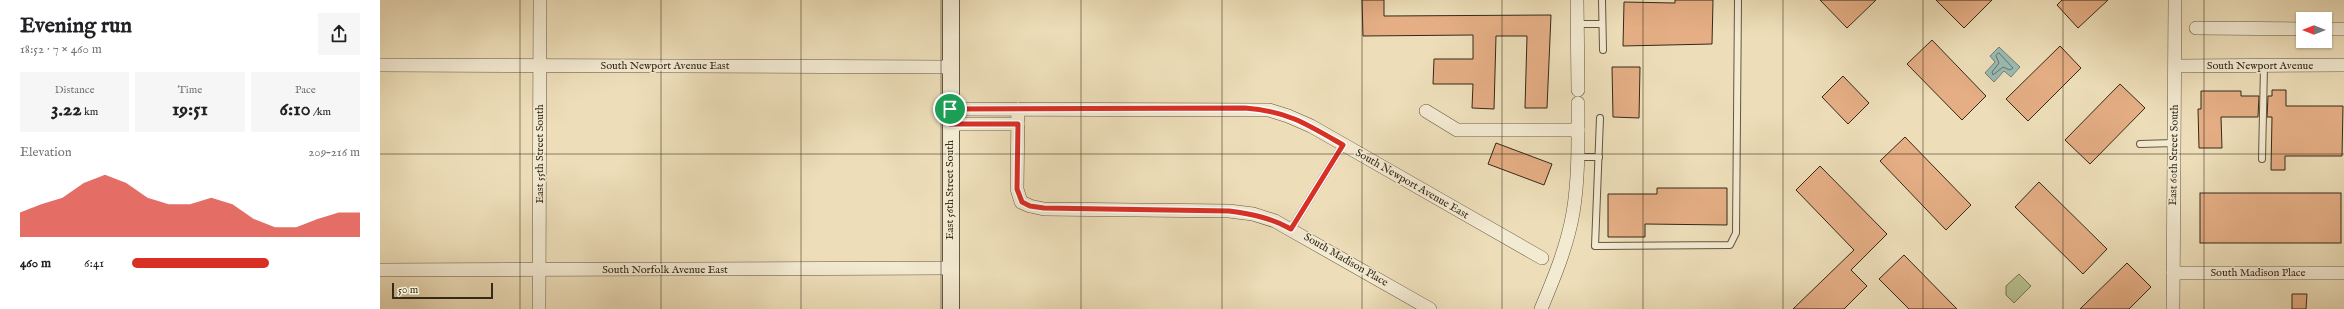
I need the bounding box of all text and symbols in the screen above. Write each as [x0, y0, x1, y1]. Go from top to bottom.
text: Evening run [20, 12, 132, 40]
north arrow [2296, 12, 2332, 48]
map controls [2296, 12, 2332, 48]
button: share [318, 13, 360, 55]
text: 18:52 · 7 × 460 m [20, 41, 102, 58]
street label: South Newport Avenue East [601, 59, 730, 73]
street label: South Newport Avenue [2207, 59, 2313, 73]
text: Distance [55, 83, 95, 97]
text: Time [178, 83, 202, 97]
text: Pace [295, 83, 316, 97]
pin [933, 92, 967, 126]
text: 3.22 [51, 97, 82, 122]
text: 19:51 [172, 97, 208, 122]
text: 6:10 [280, 97, 311, 122]
icon: arrive [939, 98, 961, 120]
street label: East 55th Street South [533, 104, 547, 204]
street label: East 60th Street South [2166, 104, 2182, 206]
text: km [82, 105, 98, 119]
text: /km [311, 105, 331, 119]
street label: East 56th Street South [943, 140, 957, 240]
text: Elevation [20, 144, 72, 161]
text: 209–216 m [308, 144, 360, 161]
street label: South Newport Avenue East [1353, 146, 1471, 222]
street label: South Madison Place [1301, 230, 1391, 290]
text: 460 m [20, 255, 51, 272]
text: 6:41 [84, 255, 104, 272]
street label: South Norfolk Avenue East [602, 263, 728, 277]
street label: South Madison Place [2210, 266, 2306, 280]
scale bar [392, 281, 493, 300]
text: 50 m [398, 283, 418, 297]

